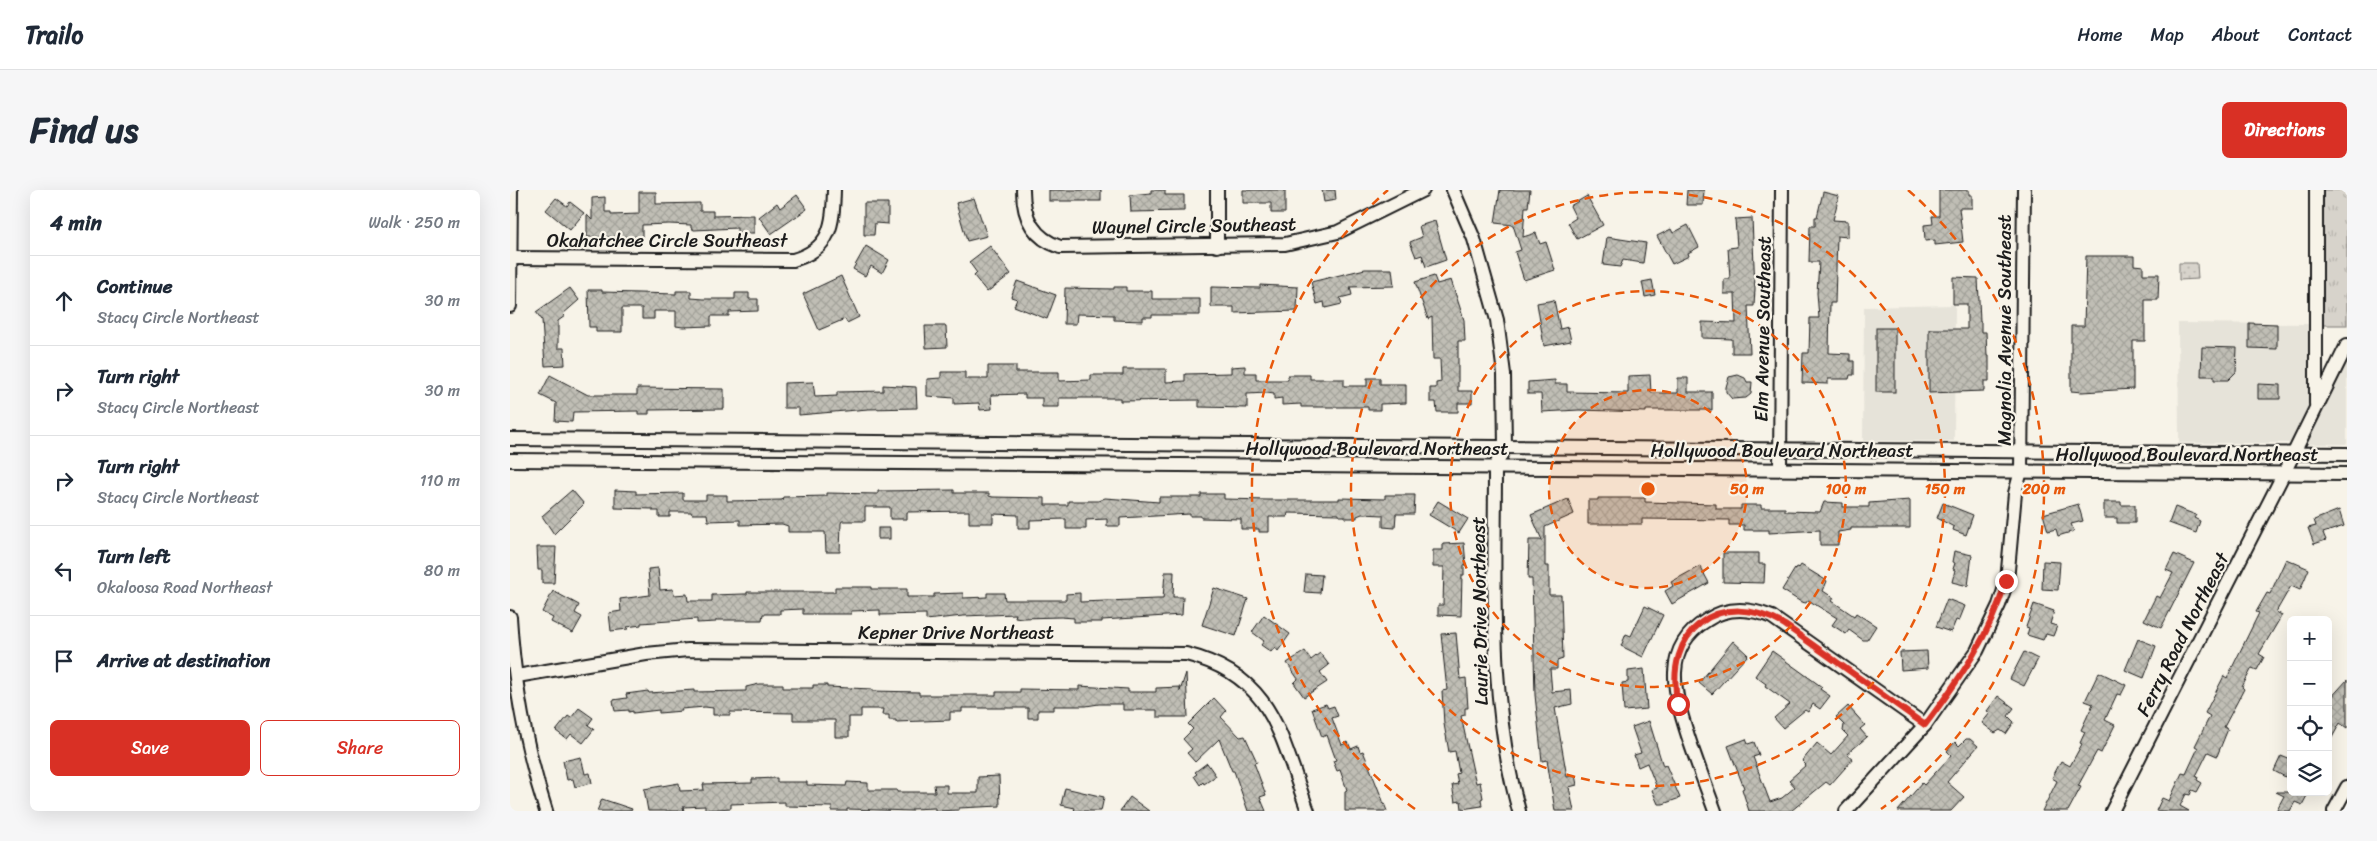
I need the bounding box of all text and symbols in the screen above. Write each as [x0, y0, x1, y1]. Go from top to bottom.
text: Trailo [25, 14, 83, 56]
text: Home [2078, 19, 2123, 51]
text: Map [2151, 19, 2184, 51]
text: About [2212, 19, 2260, 51]
text: Contact [2288, 19, 2352, 51]
text: Find us [30, 99, 138, 161]
button: Directions [2222, 102, 2347, 158]
text: 4 min [50, 204, 102, 242]
street label: Waynel Circle Southeast [1092, 207, 1296, 244]
text: Walk · 250 m [368, 208, 460, 237]
street label: Magnolia Avenue Southeast [1988, 214, 2021, 446]
street label: Okahatchee Circle Southeast [547, 224, 789, 257]
street label: Elm Avenue Southeast [1744, 236, 1781, 422]
text: Continue [97, 270, 173, 303]
text: 30 m [425, 286, 460, 315]
icon: ahead [50, 287, 78, 315]
text: Stacy Circle Northeast [97, 303, 260, 332]
text: Turn right [97, 360, 179, 393]
text: 30 m [425, 376, 460, 405]
icon: right [50, 377, 78, 405]
text: Stacy Circle Northeast [97, 393, 260, 422]
street label: Hollywood Boulevard Northeast [1246, 432, 1508, 465]
street label: Hollywood Boulevard Northeast [1651, 434, 1913, 467]
street label: Hollywood Boulevard Northeast [2056, 438, 2318, 471]
text: Turn right [97, 450, 179, 483]
text: 110 m [420, 466, 460, 495]
icon: right [50, 467, 78, 495]
text: 50 m [1730, 476, 1765, 502]
text: 100 m [1826, 476, 1867, 502]
text: 150 m [1925, 476, 1966, 502]
text: 200 m [2021, 476, 2066, 502]
centre of rings [1639, 480, 1657, 498]
text: Stacy Circle Northeast [97, 483, 260, 512]
street label: Laurie Drive Northeast [1461, 516, 1498, 706]
text: Turn left [97, 540, 170, 573]
street label: Ferry Road Northeast [2127, 545, 2239, 722]
text: 80 m [424, 556, 460, 585]
icon: left [50, 557, 78, 585]
route end [1995, 570, 2018, 593]
text: Okaloosa Road Northeast [97, 573, 273, 602]
street label: Kepner Drive Northeast [858, 616, 1054, 649]
map controls [2287, 616, 2332, 796]
button: + [2287, 616, 2332, 661]
text: Arrive at destination [97, 644, 270, 677]
icon: arrive [50, 647, 78, 675]
button: − [2287, 661, 2332, 706]
route start [1667, 693, 1690, 716]
button: locate [2287, 706, 2332, 751]
button: Save [50, 720, 250, 776]
button: Share [260, 720, 460, 776]
button: layers [2287, 751, 2332, 796]

